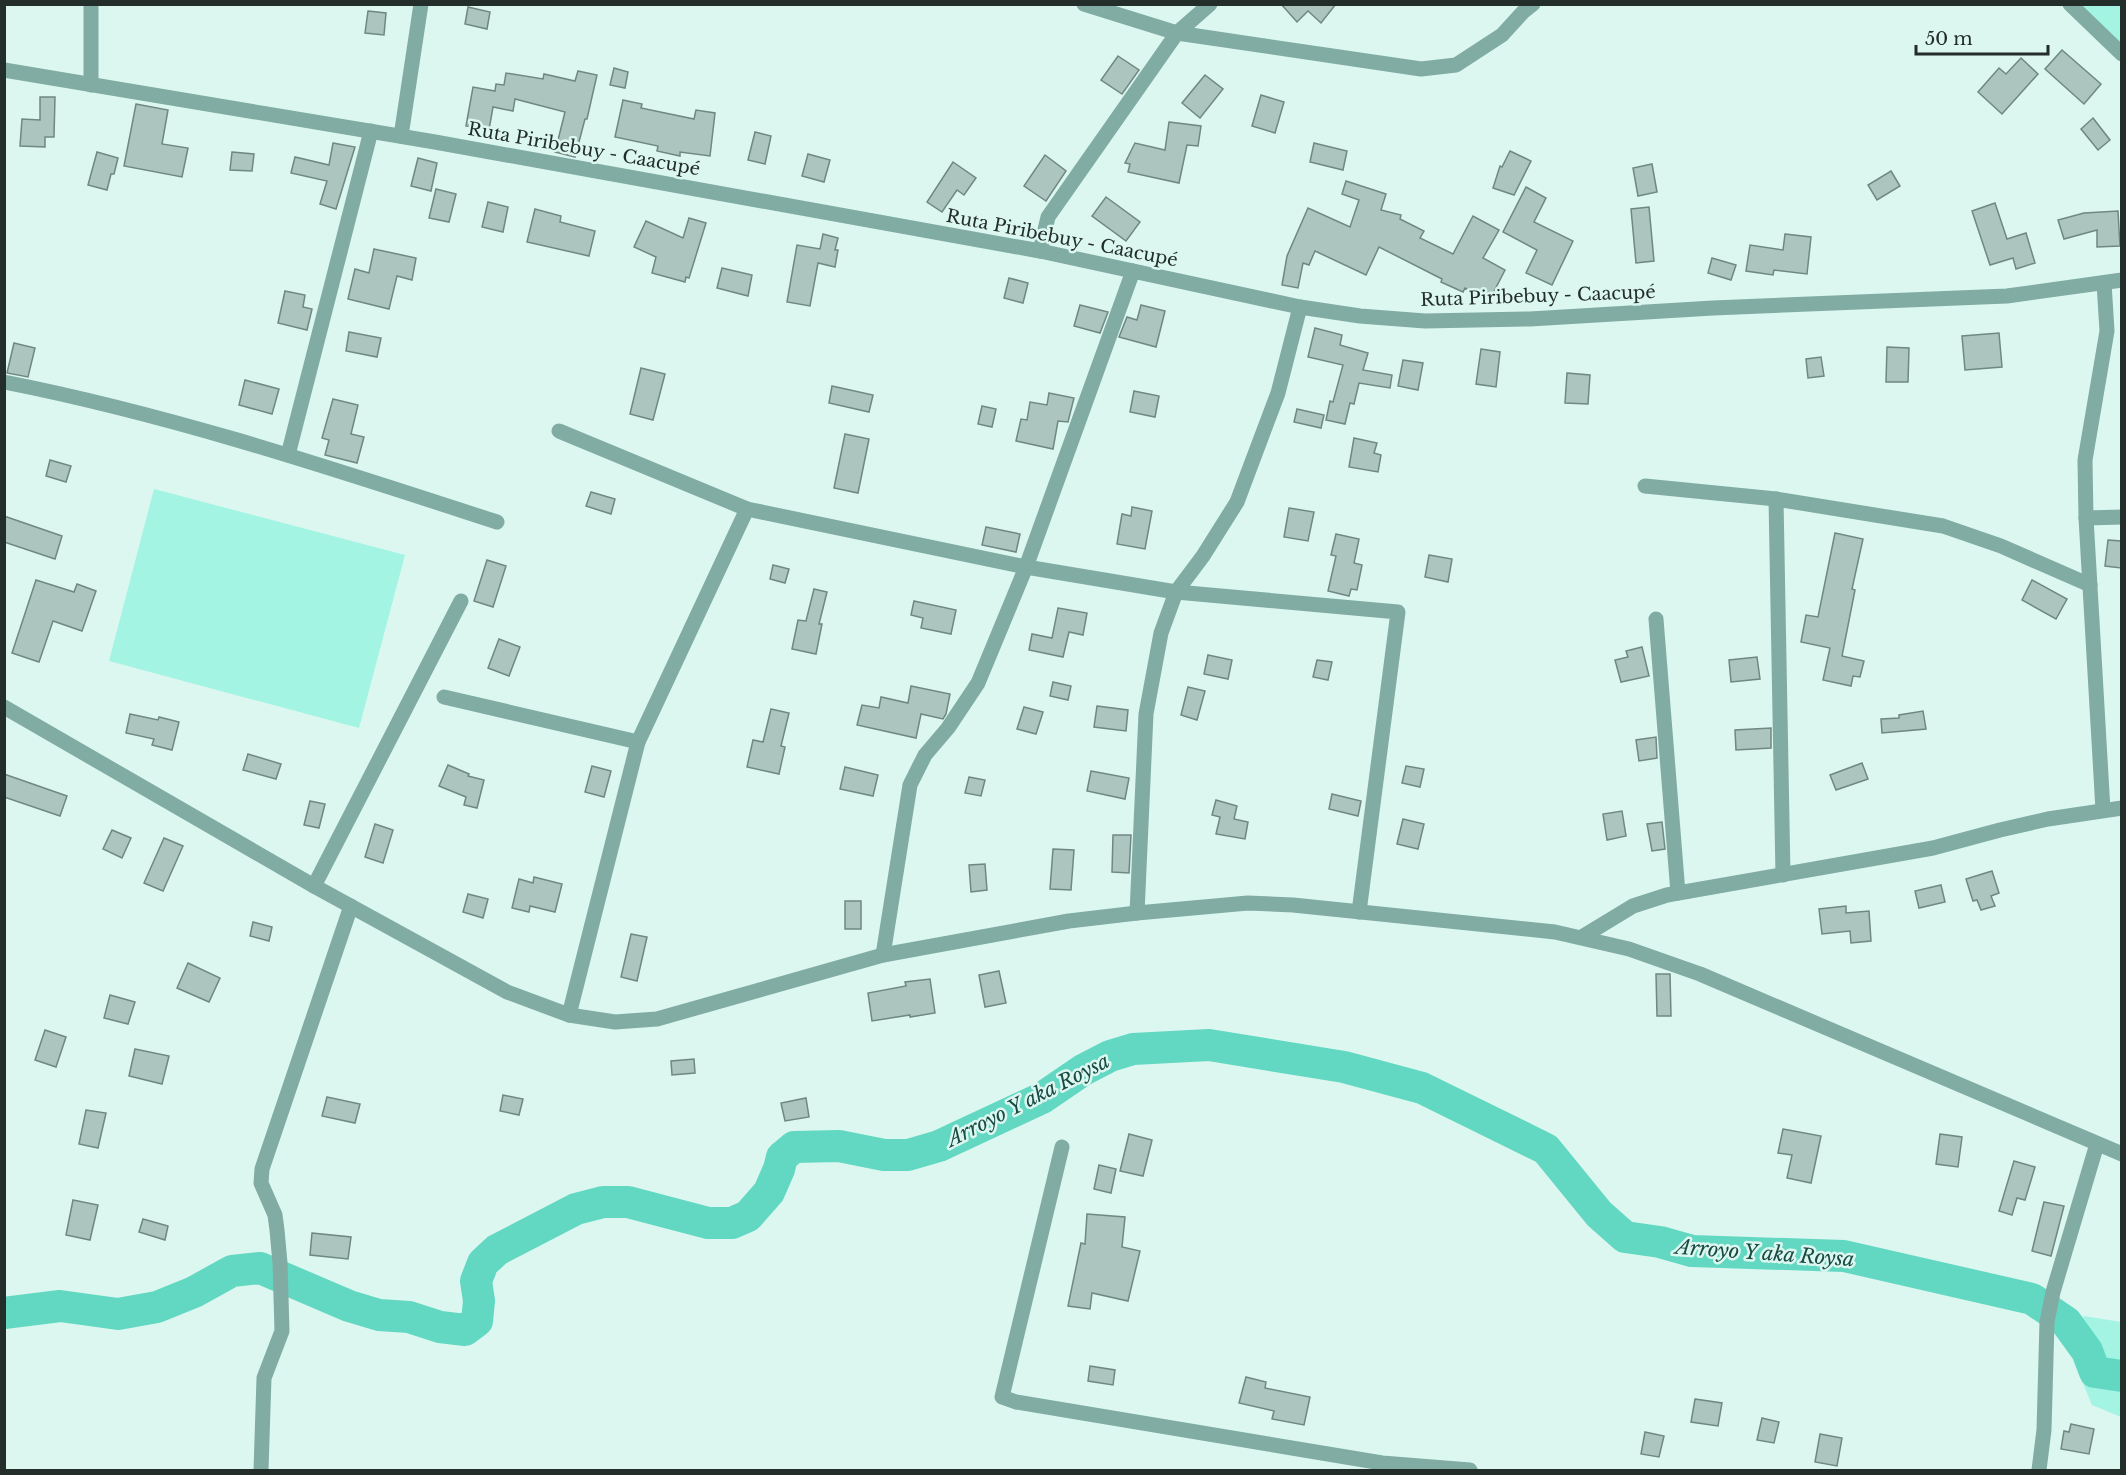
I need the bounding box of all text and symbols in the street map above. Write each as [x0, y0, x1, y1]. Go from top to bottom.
scale bar [1916, 18, 2048, 56]
text: 50 m [1925, 28, 1973, 50]
street label: Ruta Piribebuy - Caacupé [466, 118, 702, 180]
street label: Ruta Piribebuy - Caacupé [944, 205, 1180, 271]
street label: Ruta Piribebuy - Caacupé [1420, 281, 1656, 311]
water label: Arroyo Y aka Roysa [940, 1049, 1113, 1153]
water label: Arroyo Y aka Roysa [1672, 1235, 1855, 1271]

